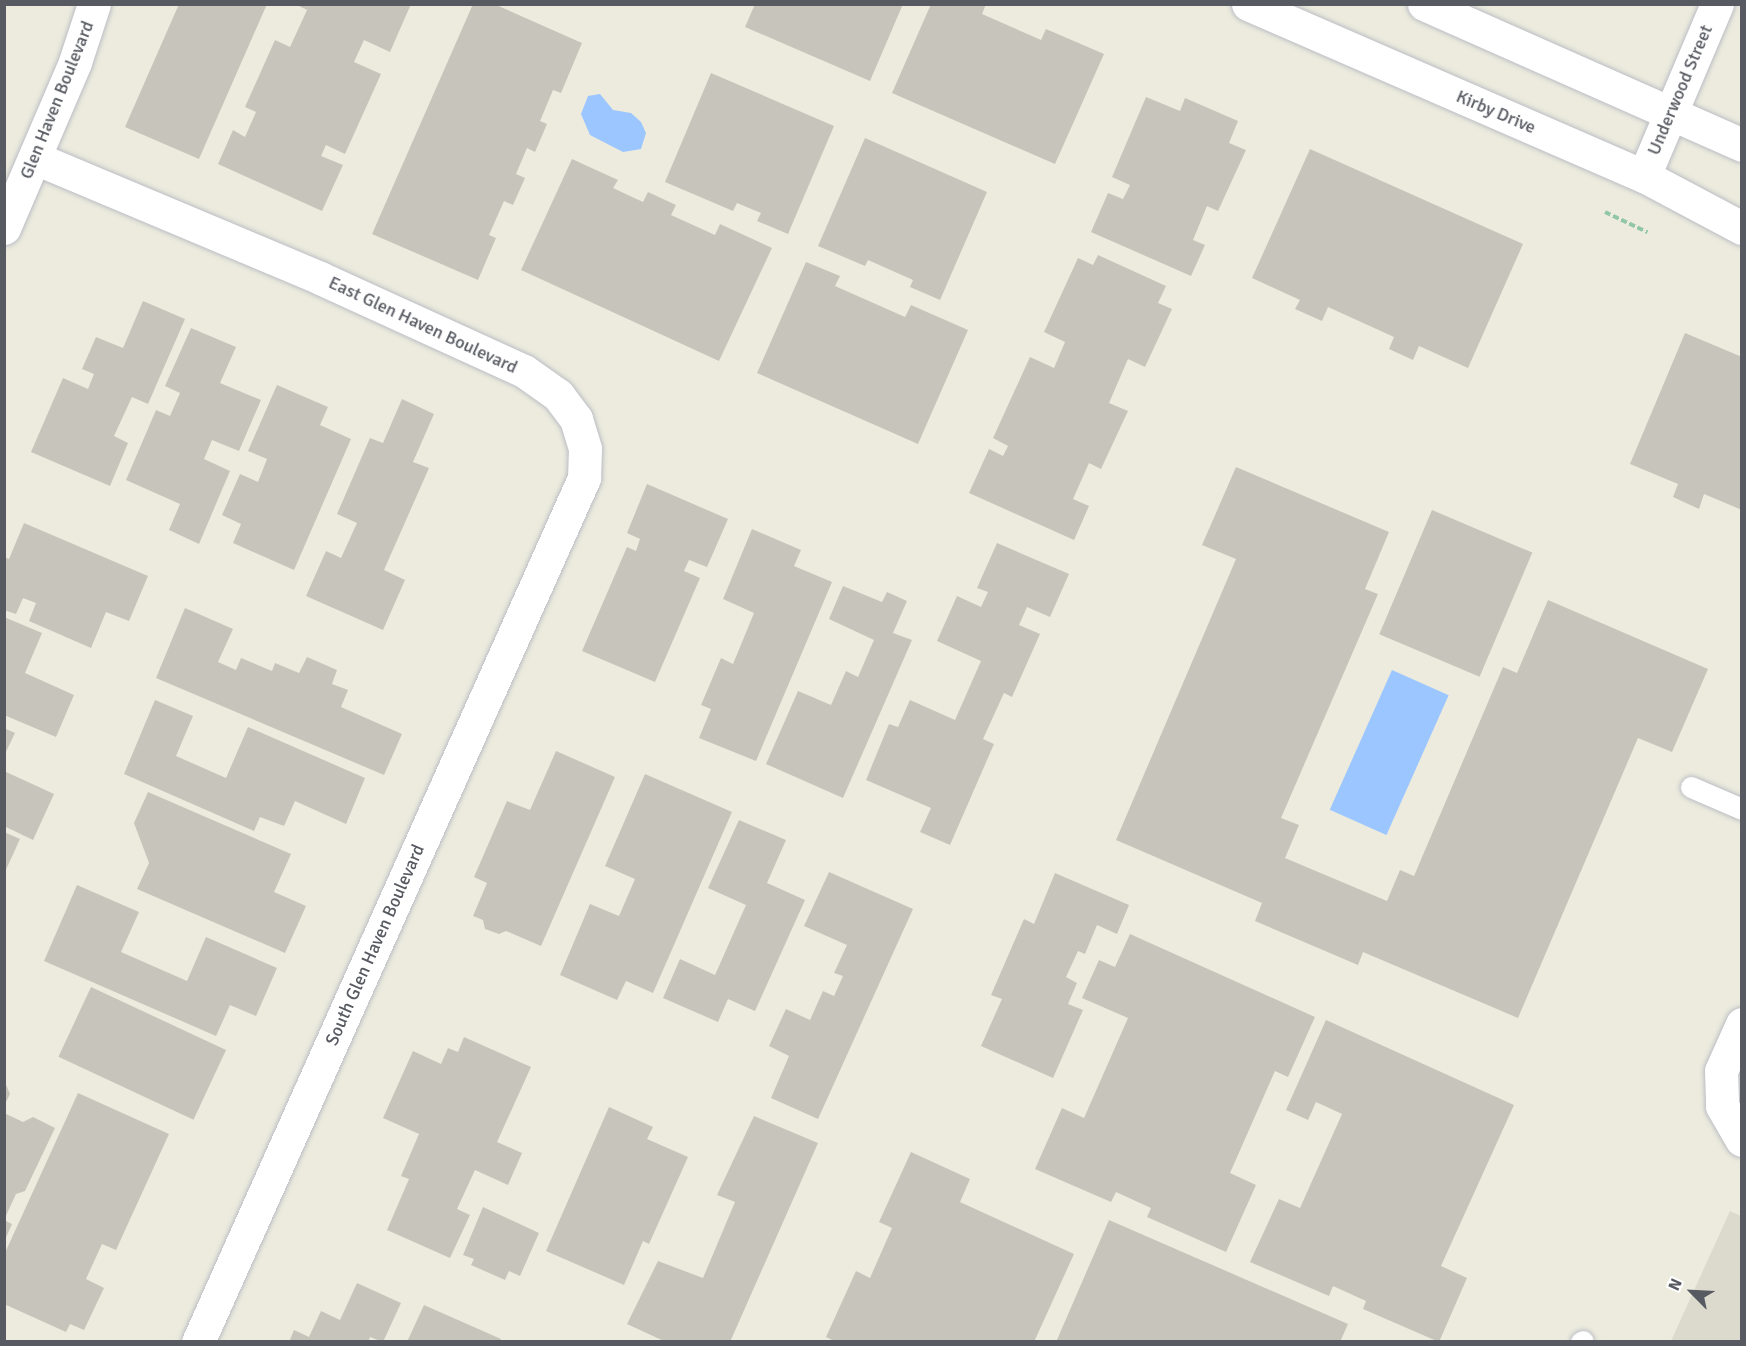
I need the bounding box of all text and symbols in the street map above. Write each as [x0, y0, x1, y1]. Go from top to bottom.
street label: Glen Haven Boulevard [15, 18, 99, 182]
street label: Underwood Street [1643, 22, 1717, 158]
street label: Kirby Drive [1453, 86, 1539, 138]
street label: East Glen Haven Boulevard [325, 272, 521, 378]
street label: South Glen Haven Boulevard [321, 841, 429, 1049]
north arrow [1662, 1262, 1722, 1322]
text: N [1664, 1276, 1687, 1294]

